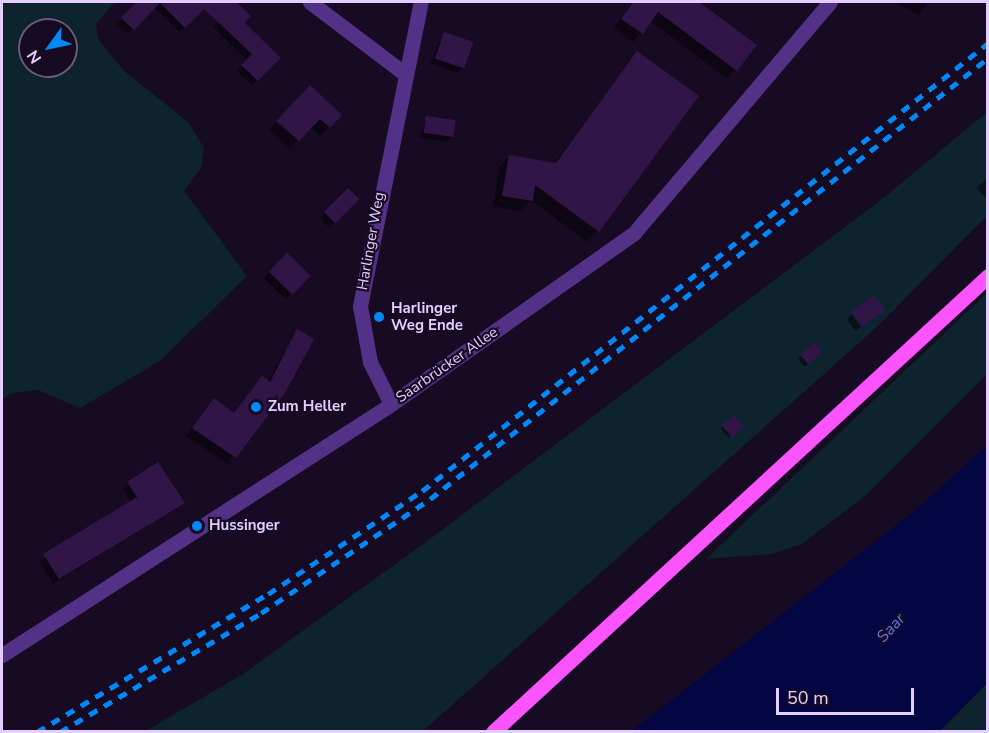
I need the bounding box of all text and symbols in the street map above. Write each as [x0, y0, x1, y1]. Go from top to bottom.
north arrow [18, 18, 78, 78]
text: N [22, 46, 47, 68]
street label: Harlinger Weg [353, 190, 389, 292]
place label: Harlinger Weg Ende [391, 299, 463, 334]
marker: Harlinger Weg Ende [372, 310, 386, 324]
street label: Saarbrücker Allee [393, 323, 501, 407]
place label: Zum Heller [268, 398, 346, 416]
marker: Zum Heller [249, 400, 263, 414]
place label: Hussinger [209, 517, 280, 535]
marker: Hussinger [190, 519, 204, 533]
water label: Saar [873, 610, 909, 646]
scale bar [779, 676, 917, 714]
text: 50 m [787, 686, 829, 710]

